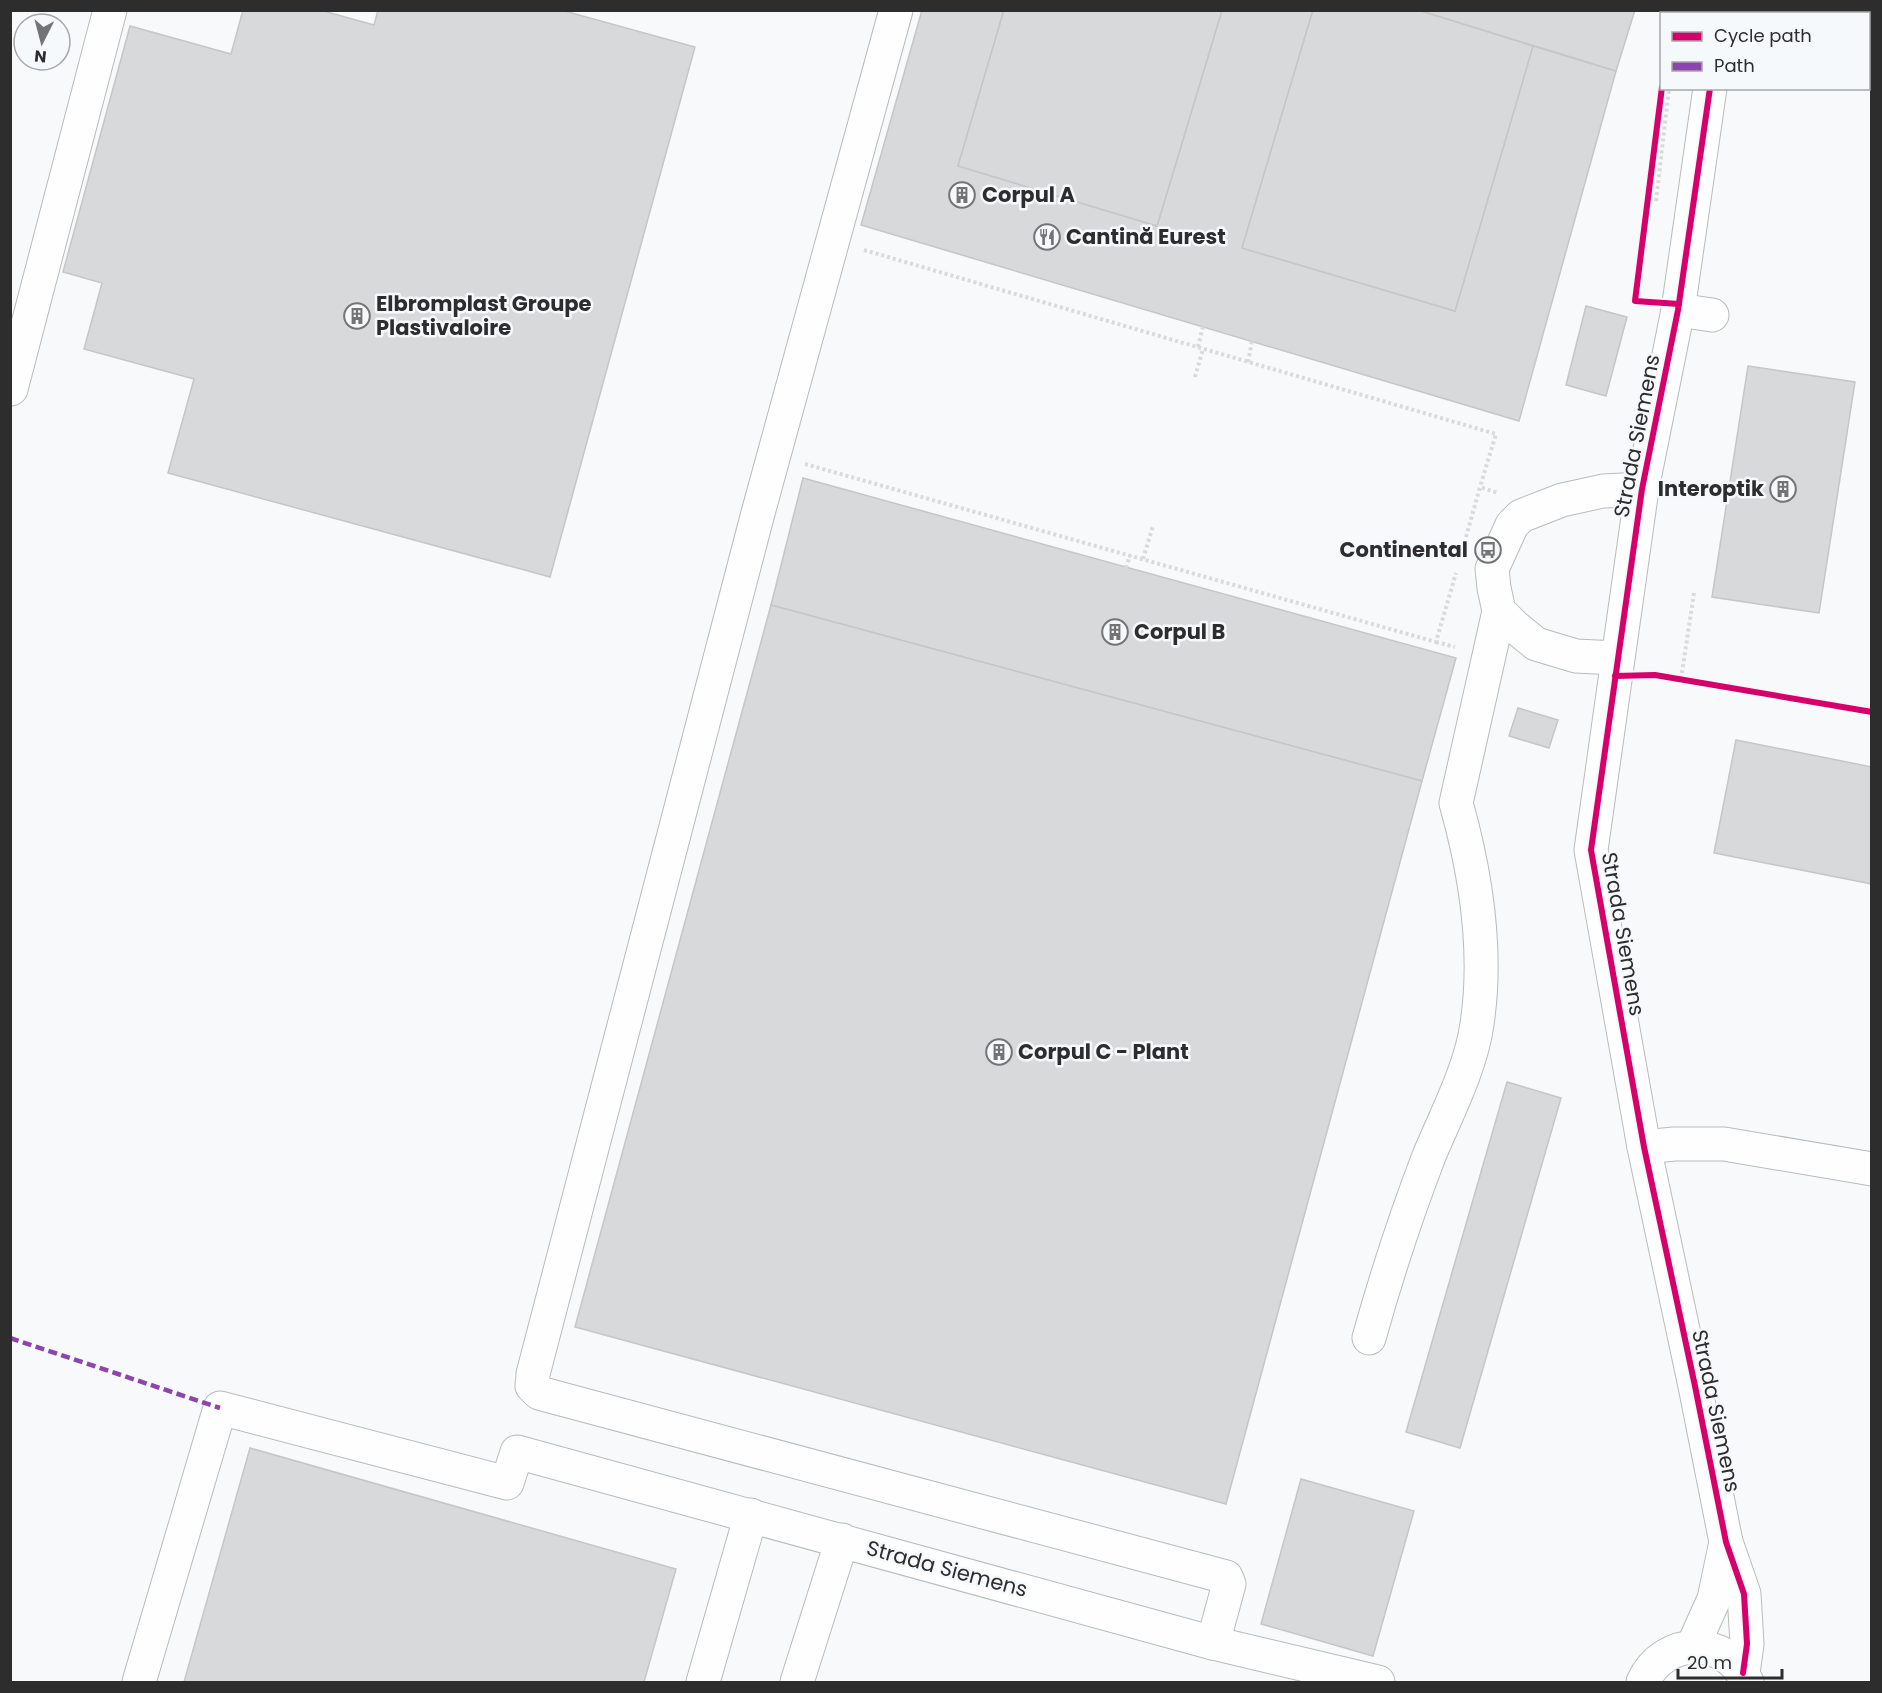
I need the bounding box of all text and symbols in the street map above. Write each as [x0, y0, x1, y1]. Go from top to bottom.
north arrow [12, 12, 72, 72]
legend [1660, 12, 1870, 90]
text: Cycle path [1714, 23, 1812, 48]
text: N [33, 44, 48, 68]
text: Path [1714, 53, 1755, 78]
building icon: Corpul A [947, 180, 977, 210]
place label: Corpul A [982, 180, 1075, 209]
restaurant icon: Cantină Eurest [1032, 222, 1062, 252]
place label: Cantină Eurest [1066, 222, 1226, 251]
place label: Elbromplast Groupe Plastivaloire [376, 289, 592, 342]
building icon: Elbromplast Groupe Plastivaloire [342, 301, 372, 331]
street label: Strada Siemens [1606, 352, 1667, 520]
place label: Interoptik [1658, 474, 1764, 503]
building icon: Interoptik [1768, 474, 1798, 504]
place label: Continental [1340, 535, 1468, 564]
bus stop icon: Continental [1473, 535, 1503, 565]
building icon: Corpul B [1100, 617, 1130, 647]
place label: Corpul B [1134, 617, 1225, 646]
street label: Strada Siemens [1595, 850, 1652, 1018]
building icon: Corpul C - Plant [984, 1037, 1014, 1067]
place label: Corpul C - Plant [1018, 1037, 1189, 1066]
street label: Strada Siemens [1685, 1327, 1748, 1495]
street label: Strada Siemens [863, 1533, 1031, 1604]
scale bar [1678, 1642, 1782, 1680]
text: 20 m [1687, 1650, 1732, 1675]

